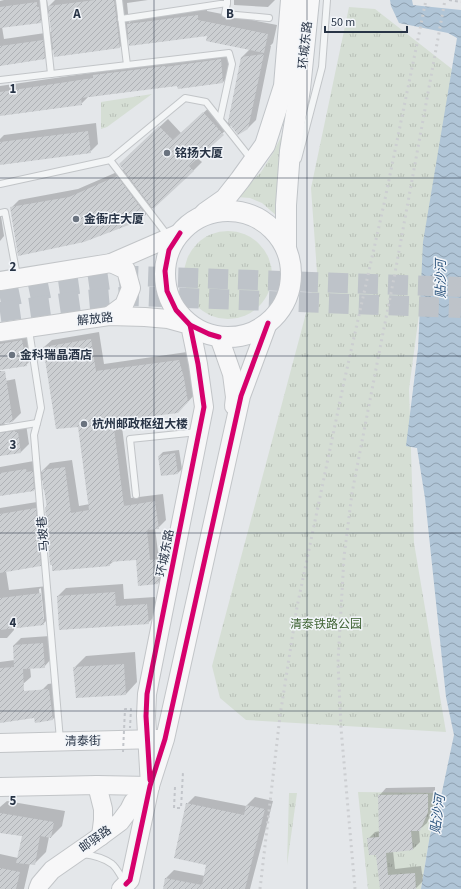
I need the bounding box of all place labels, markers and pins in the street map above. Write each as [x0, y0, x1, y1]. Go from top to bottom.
place label: 铭扬大厦 [175, 145, 223, 162]
marker: 铭扬大厦 [162, 148, 172, 158]
place label: 金衙庄大厦 [84, 211, 144, 228]
marker: 金衙庄大厦 [71, 214, 81, 224]
place label: 金科瑞晶酒店 [20, 347, 92, 364]
marker: 金科瑞晶酒店 [7, 350, 17, 360]
place label: 杭州邮政枢纽大楼 [92, 416, 188, 433]
marker: 杭州邮政枢纽大楼 [79, 419, 89, 429]

